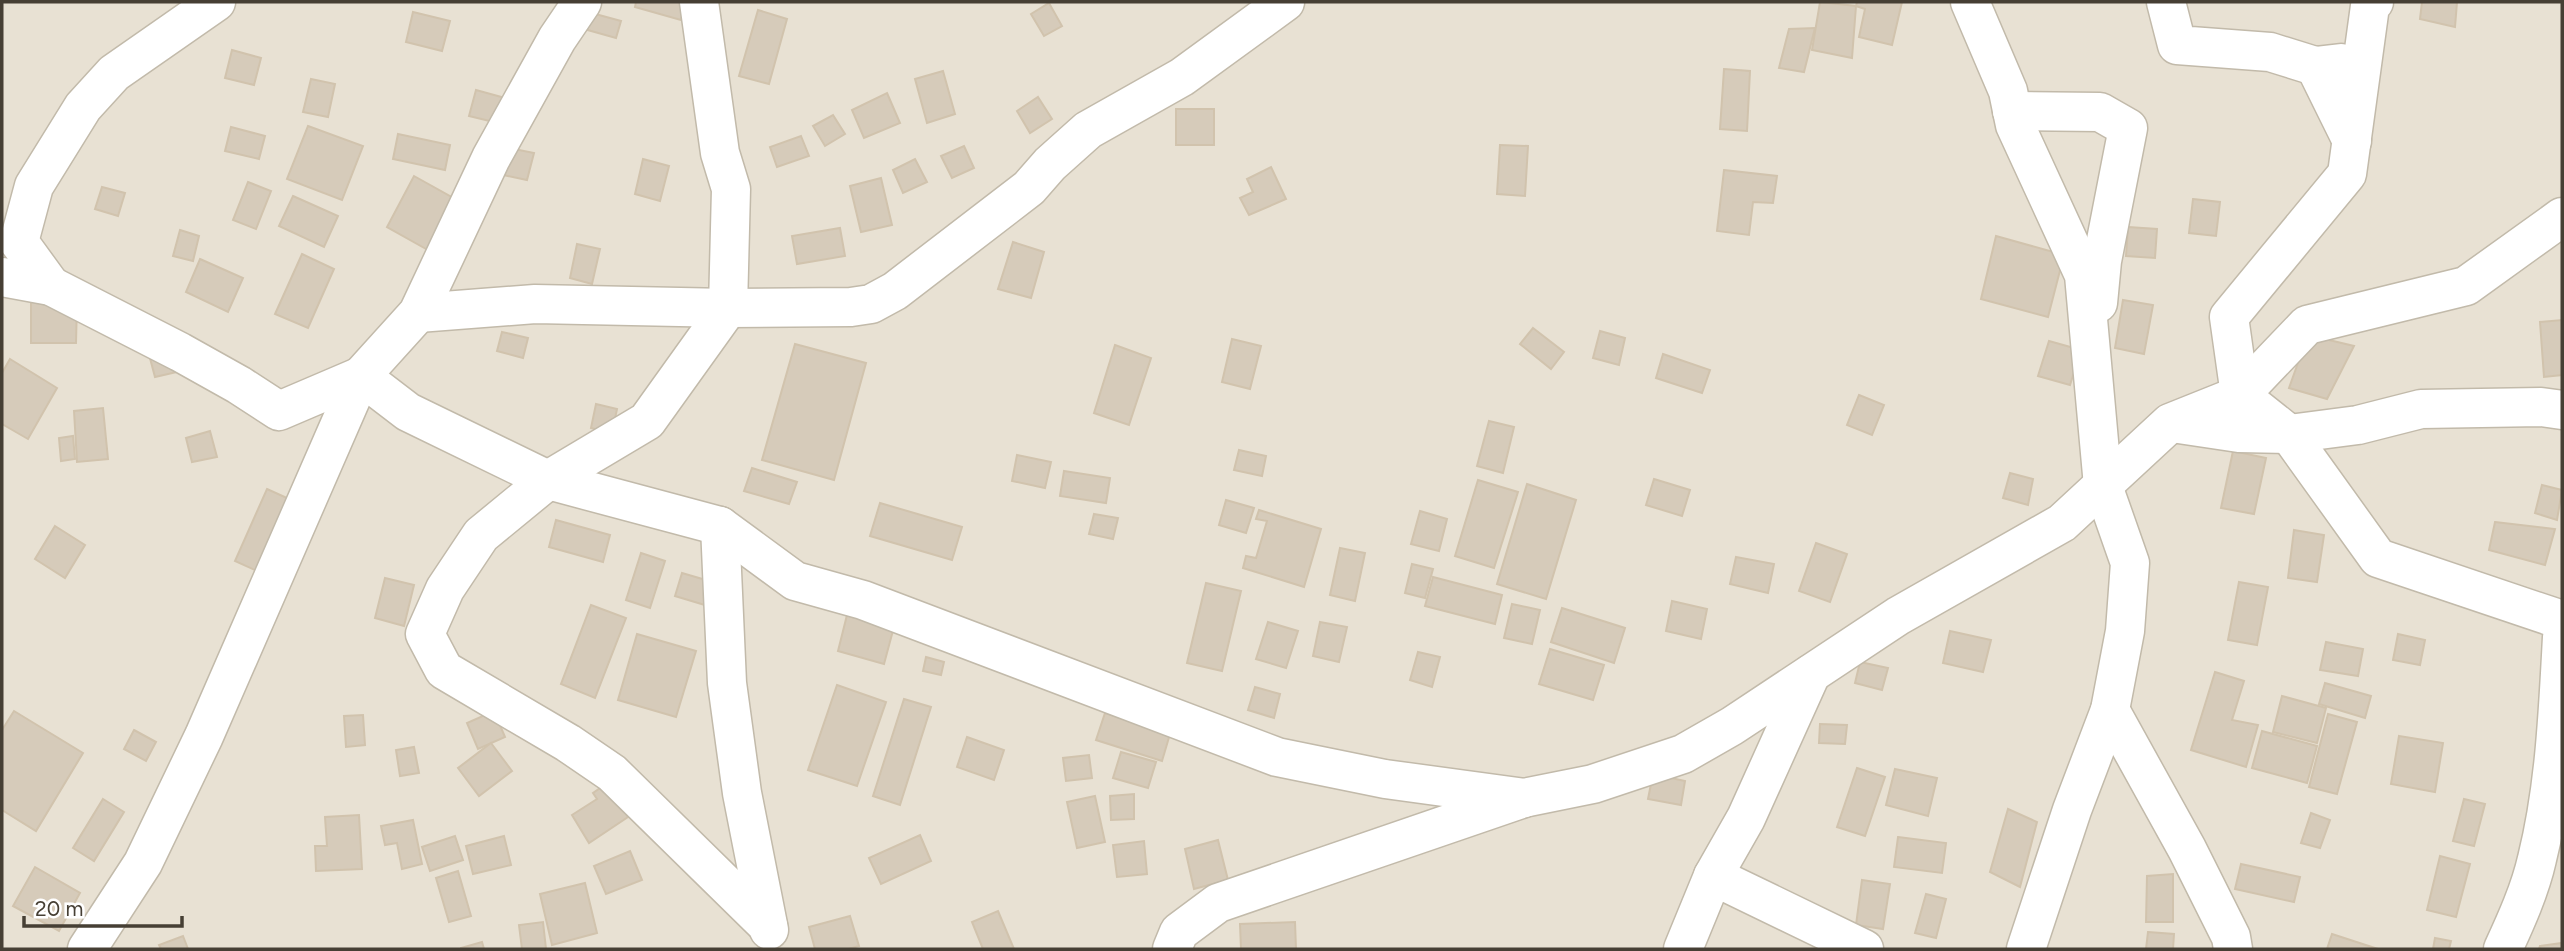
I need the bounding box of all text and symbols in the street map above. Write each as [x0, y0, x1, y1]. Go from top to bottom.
scale bar [24, 884, 182, 928]
text: 20 m [35, 896, 83, 921]

